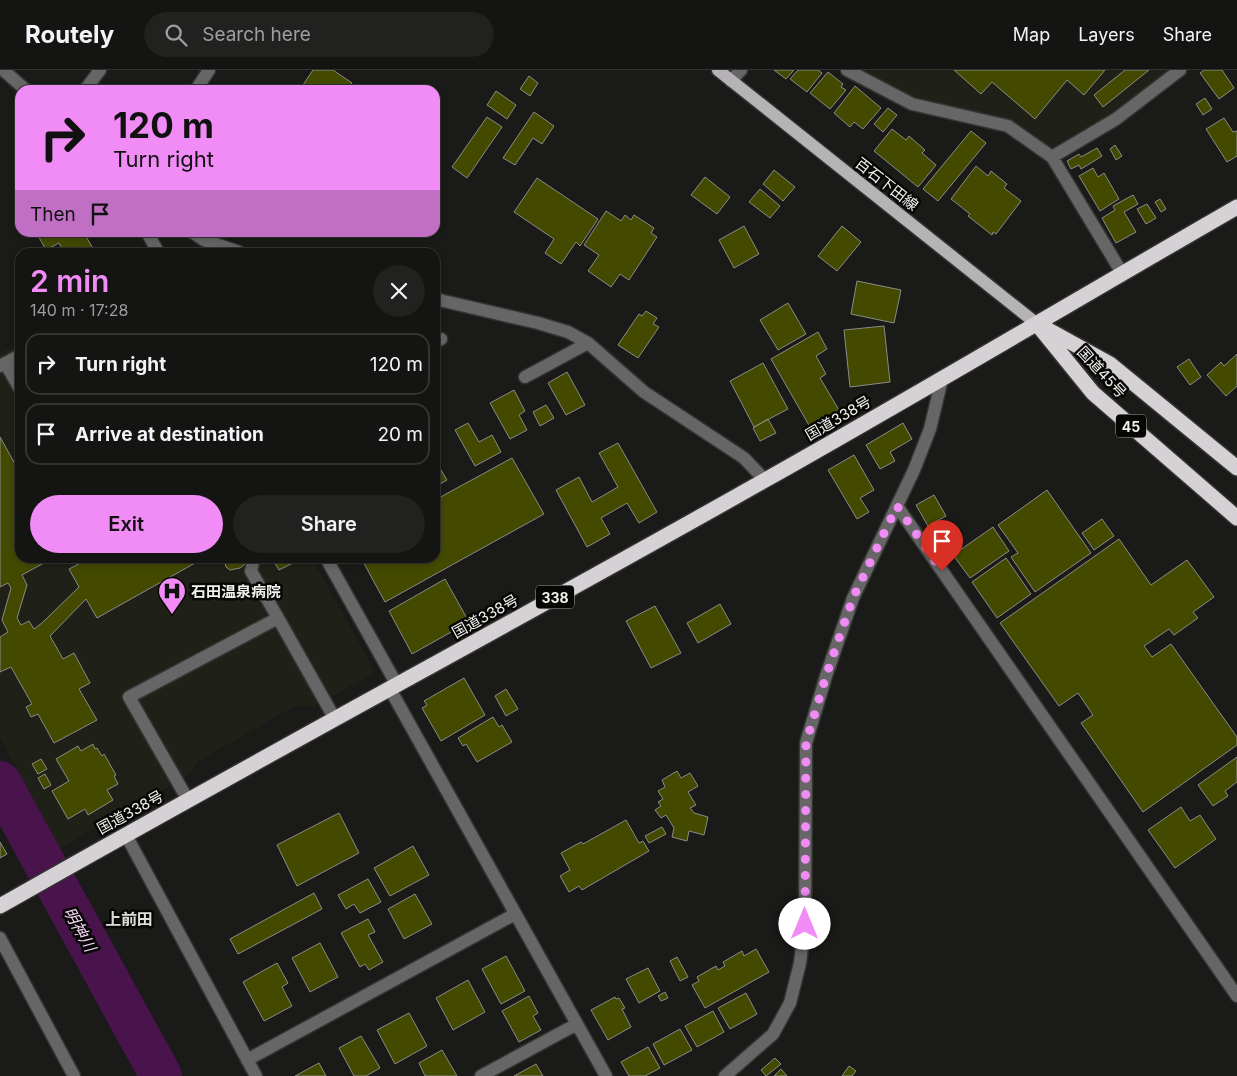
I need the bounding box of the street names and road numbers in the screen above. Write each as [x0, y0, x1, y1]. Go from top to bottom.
street label: 百石下田線 [852, 153, 922, 215]
street label: 国道45号 [1073, 342, 1131, 402]
street label: 国道338号 [802, 392, 874, 444]
road number: 45 [1116, 414, 1146, 438]
road number: 338 [536, 586, 574, 608]
street label: 国道338号 [449, 590, 521, 642]
street label: 国道338号 [94, 786, 166, 838]

